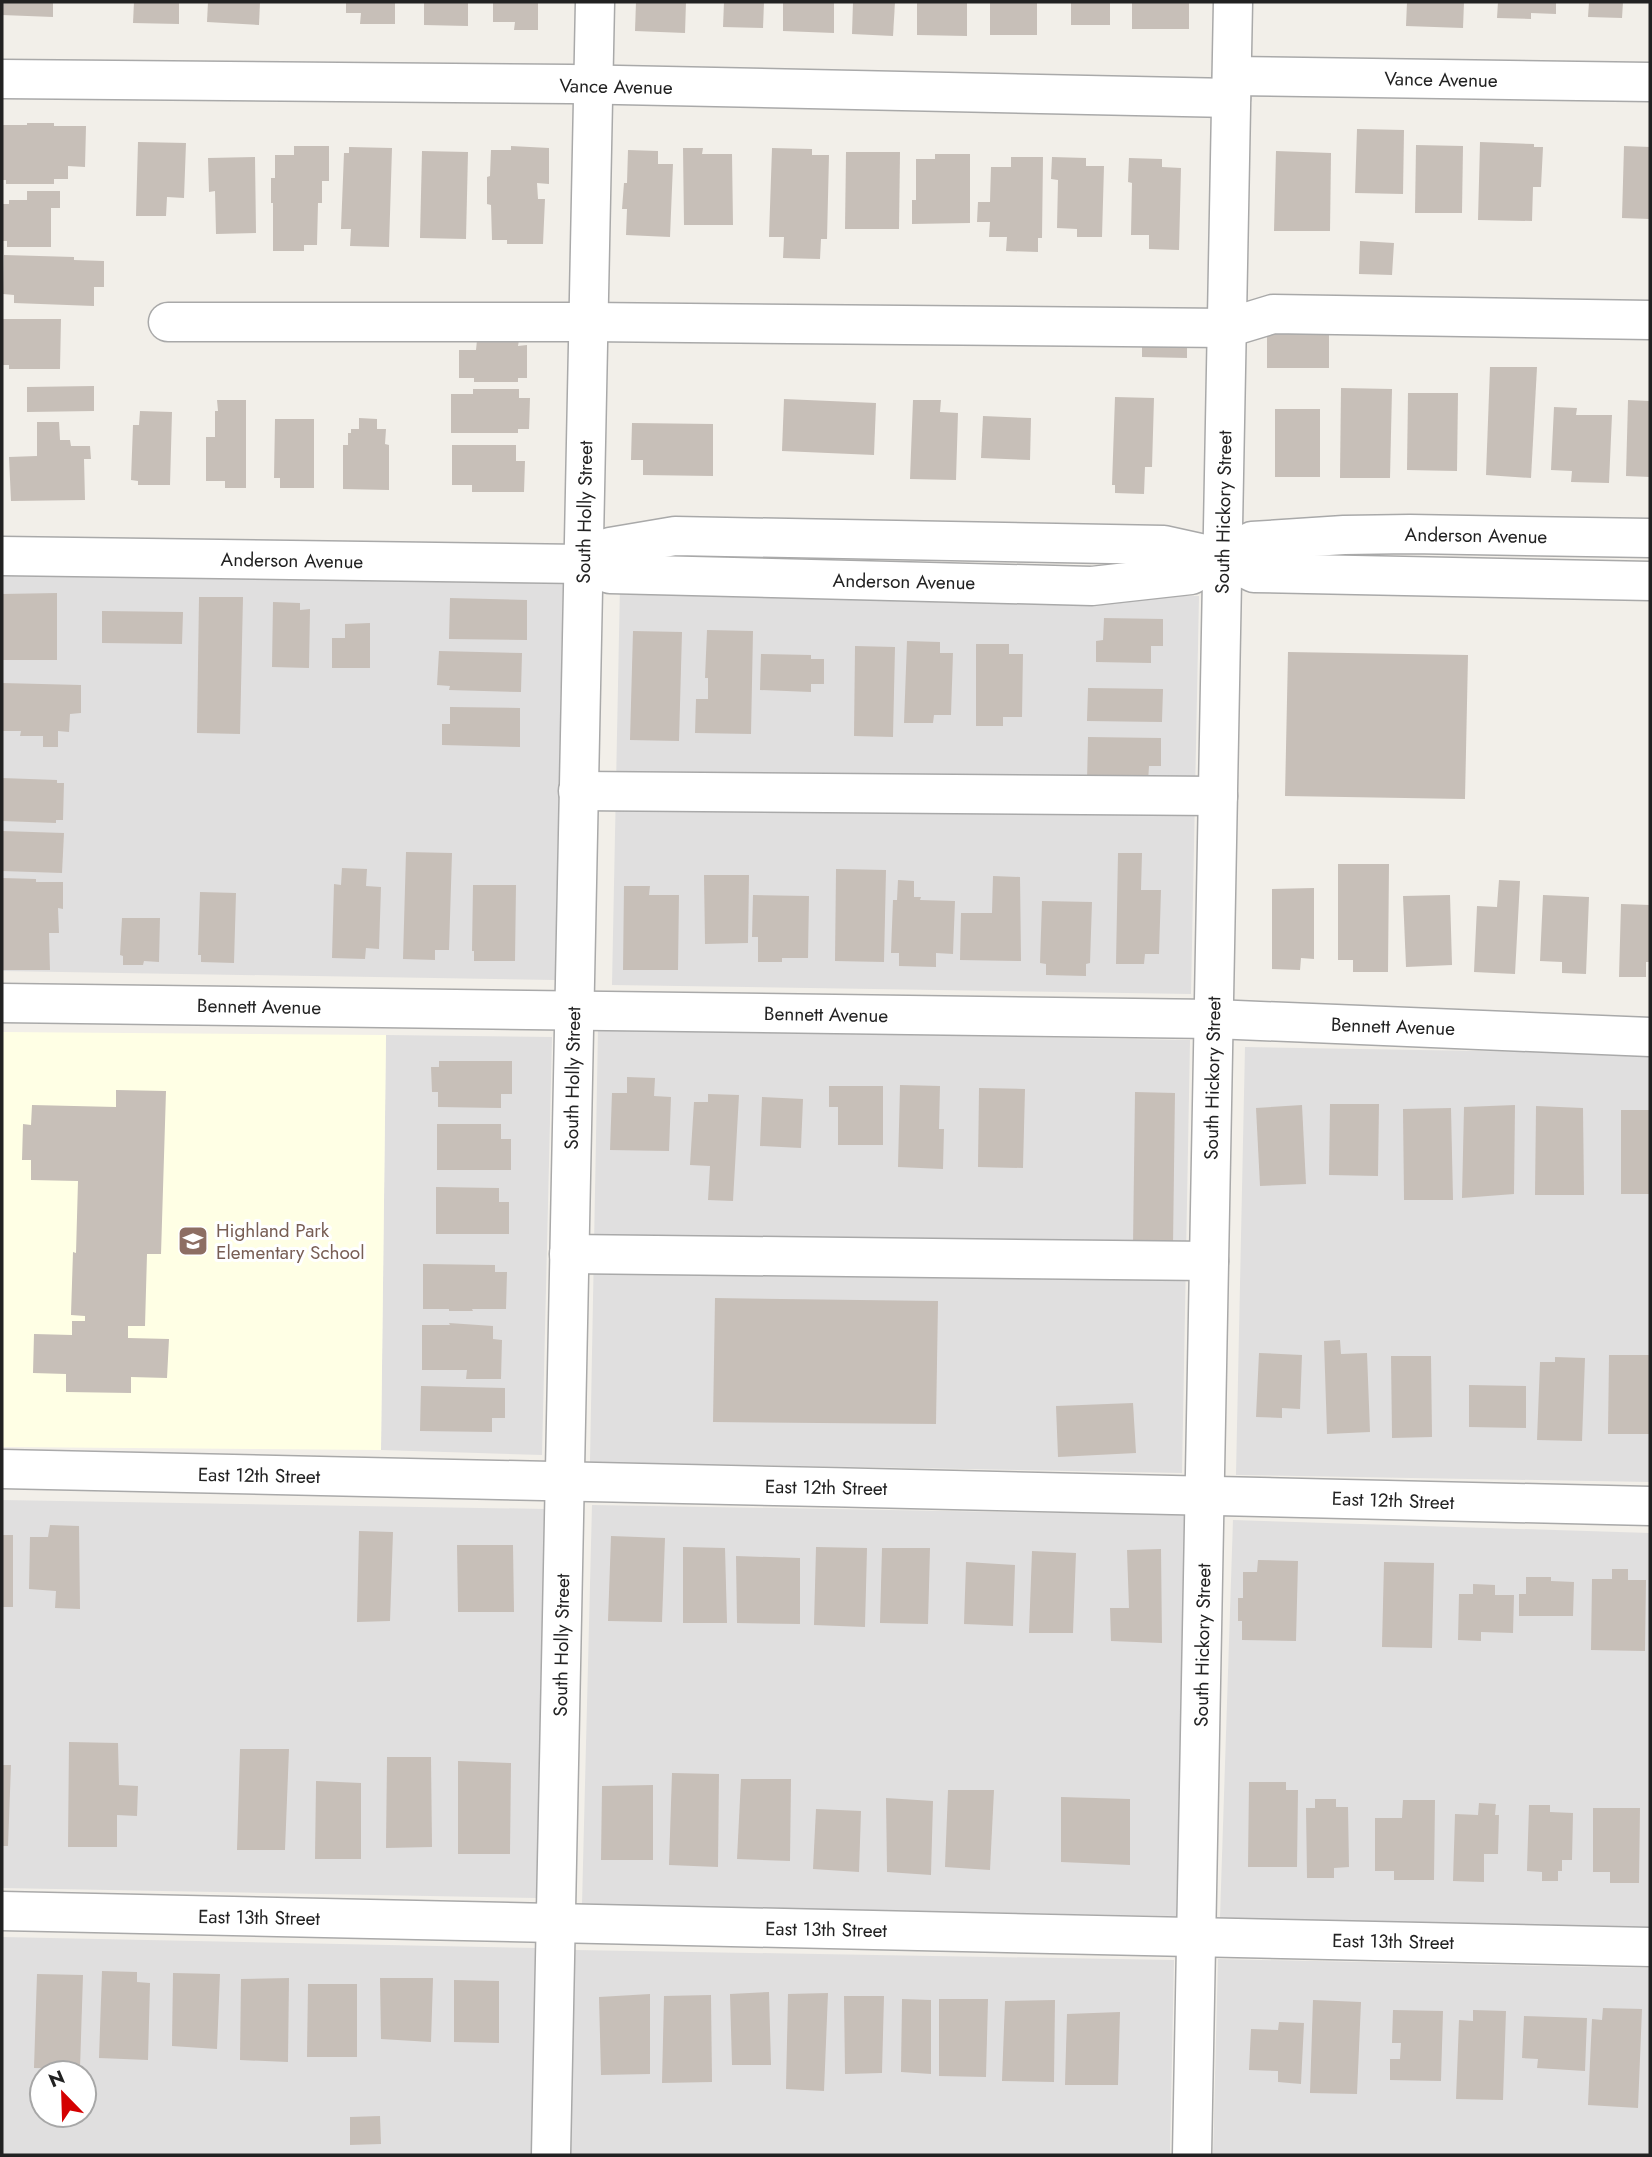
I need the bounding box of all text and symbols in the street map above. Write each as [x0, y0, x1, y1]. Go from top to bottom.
street label: Vance Avenue [1384, 65, 1498, 94]
street label: Vance Avenue [559, 72, 673, 101]
street label: South Hickory Street [1209, 430, 1238, 594]
street label: South Holly Street [570, 440, 599, 584]
street label: Anderson Avenue [1404, 521, 1548, 550]
street label: Anderson Avenue [220, 546, 364, 575]
street label: Anderson Avenue [832, 567, 976, 596]
street label: Bennett Avenue [197, 992, 321, 1021]
street label: South Hickory Street [1198, 996, 1227, 1160]
street label: Bennett Avenue [764, 1000, 888, 1029]
street label: South Holly Street [558, 1006, 587, 1150]
street label: Bennett Avenue [1330, 1011, 1456, 1042]
place label: Highland Park Elementary School [216, 1217, 365, 1266]
school or university icon: Highland Park Elementary School [176, 1224, 210, 1258]
street label: East 12th Street [198, 1461, 321, 1490]
street label: East 12th Street [765, 1473, 888, 1502]
street label: East 12th Street [1331, 1485, 1455, 1516]
street label: South Hickory Street [1188, 1563, 1217, 1727]
street label: South Holly Street [547, 1573, 576, 1717]
street label: East 13th Street [198, 1903, 321, 1932]
street label: East 13th Street [765, 1915, 888, 1944]
street label: East 13th Street [1332, 1927, 1455, 1956]
north arrow [28, 2059, 98, 2129]
text: N [44, 2063, 69, 2094]

